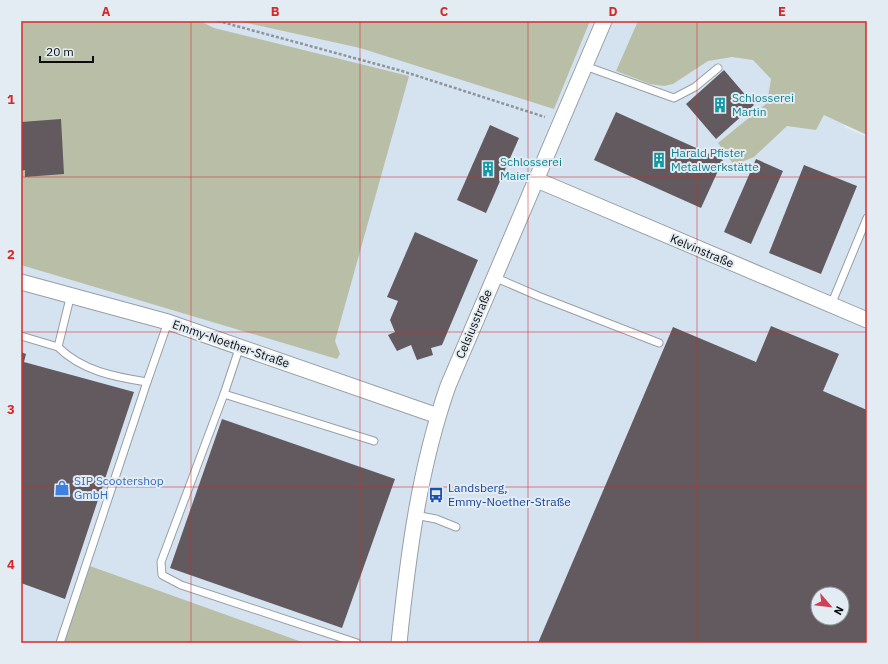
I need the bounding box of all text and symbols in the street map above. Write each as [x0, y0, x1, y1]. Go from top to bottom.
text: A [102, 3, 111, 20]
text: B [271, 3, 280, 20]
text: C [440, 3, 449, 20]
text: D [608, 3, 618, 20]
text: E [778, 3, 786, 20]
scale bar [40, 38, 93, 64]
text: 20 m [46, 44, 74, 59]
place label: Schlosserei Martin [732, 90, 794, 119]
text: 1 [7, 91, 15, 108]
building icon: Schlosserei Martin [711, 96, 729, 114]
place label: Harald Pfister Metalwerkstätte [671, 145, 759, 174]
building icon: Harald Pfister Metalwerkstätte [650, 151, 668, 169]
place label: Schlosserei Maier [500, 154, 562, 183]
building icon: Schlosserei Maier [479, 160, 497, 178]
street label: Kelvinstraße [668, 230, 737, 271]
text: 2 [7, 246, 15, 263]
street label: Celsiusstraße [452, 287, 495, 361]
street label: Emmy-Noether-Straße [171, 316, 292, 371]
text: 3 [7, 401, 15, 418]
place label: SIP Scootershop GmbH [74, 473, 164, 502]
shop icon: SIP Scootershop GmbH [53, 479, 71, 497]
place label: Landsberg, Emmy-Noether-Straße [448, 480, 571, 509]
bus stop icon: Landsberg, Emmy-Noether-Straße [427, 486, 445, 504]
text: 4 [7, 556, 15, 573]
north arrow [810, 586, 850, 626]
text: N [831, 604, 847, 618]

